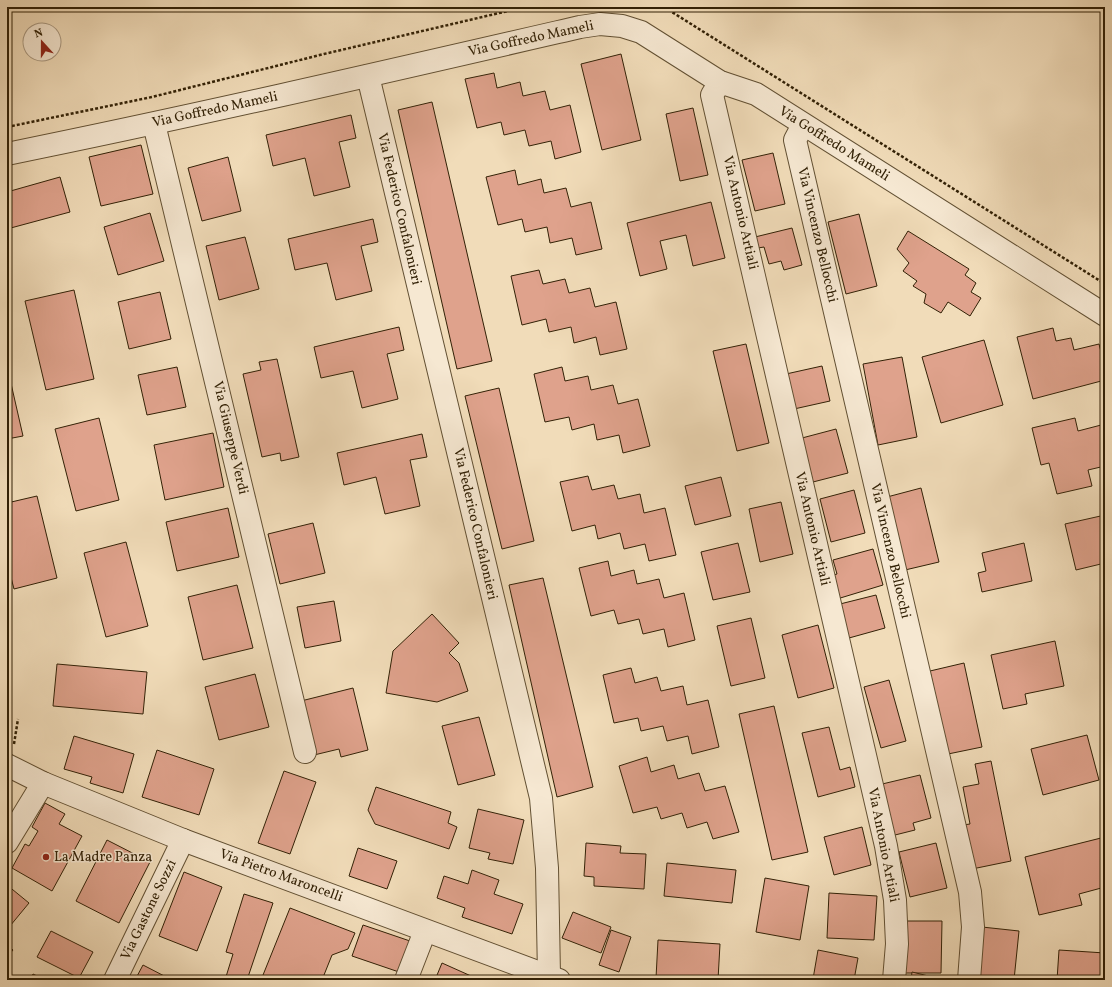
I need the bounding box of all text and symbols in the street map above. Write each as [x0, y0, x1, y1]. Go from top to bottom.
street label: Via Goffredo Mameli [466, 16, 596, 62]
north arrow [22, 22, 62, 62]
text: N [33, 26, 45, 42]
street label: Via Goffredo Mameli [150, 87, 280, 133]
street label: Via Goffredo Mameli [775, 102, 893, 186]
street label: Via Federico Confalonieri [372, 131, 426, 287]
street label: Via Antonio Artiali [718, 154, 762, 272]
street label: Via Vincenzo Bellocchi [792, 165, 842, 305]
street label: Via Giuseppe Verdi [208, 379, 252, 497]
street label: Via Federico Confalonieri [448, 446, 502, 602]
street label: Via Antonio Artiali [790, 470, 834, 588]
street label: Via Vincenzo Bellocchi [865, 481, 915, 621]
street label: Via Antonio Artiali [863, 786, 903, 904]
street label: Via Pietro Maroncelli [217, 845, 345, 907]
place label: La Madre Panza [54, 848, 152, 867]
marker: La Madre Panza [41, 852, 51, 862]
street label: Via Gastone Sozzi [116, 857, 182, 963]

